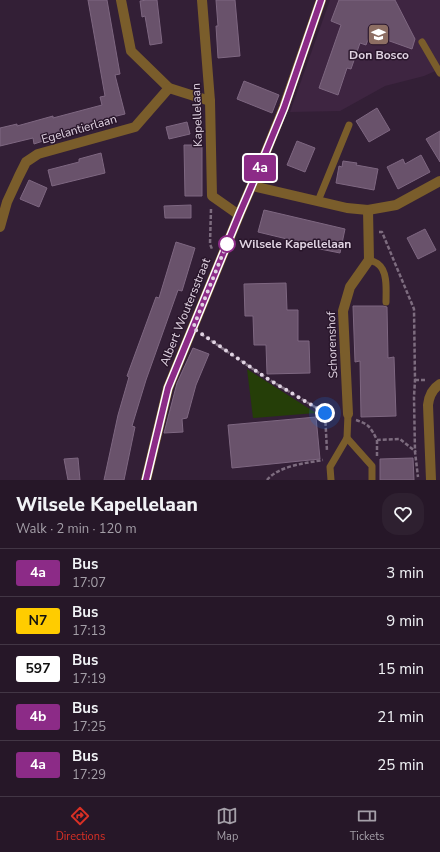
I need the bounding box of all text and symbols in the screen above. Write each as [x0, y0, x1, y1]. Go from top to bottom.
school or university icon: Don Bosco [366, 21, 392, 47]
place label: Don Bosco [349, 47, 409, 63]
street label: Kapellelaan [188, 83, 206, 147]
street label: Egelantierlaan [39, 111, 119, 147]
line badge: 4a [242, 155, 278, 181]
text: 4a [252, 158, 268, 177]
marker: Wilsele Kapellelaan [218, 235, 236, 253]
place label: Wilsele Kapellelaan [239, 236, 351, 252]
street label: Albert Woutersstraat [156, 255, 214, 368]
street label: Schorenshof [323, 310, 341, 379]
your location [315, 403, 335, 423]
text: Wilsele Kapellelaan [16, 492, 198, 518]
button: heart [382, 493, 424, 535]
text: Walk · 2 min · 120 m [16, 520, 137, 538]
text: Bus [72, 554, 98, 574]
text: 4a [30, 563, 46, 582]
text: 3 min [386, 563, 424, 583]
text: 17:07 [72, 574, 106, 592]
text: Bus [72, 602, 98, 622]
text: N7 [29, 611, 47, 630]
text: 9 min [386, 611, 424, 631]
text: 17:13 [72, 622, 106, 640]
text: Bus [72, 650, 98, 670]
text: 597 [25, 659, 51, 678]
text: 15 min [377, 659, 424, 679]
text: 17:19 [72, 670, 106, 688]
text: Bus [72, 698, 98, 718]
text: 4b [30, 707, 46, 726]
text: 21 min [377, 707, 424, 727]
text: 17:25 [72, 718, 106, 736]
text: Bus [72, 746, 98, 766]
text: 4a [30, 755, 46, 774]
text: 25 min [377, 755, 424, 775]
text: 17:29 [72, 766, 106, 784]
tab: Directions [56, 805, 105, 844]
tab: Map [216, 805, 238, 844]
tab: Tickets [350, 805, 384, 844]

